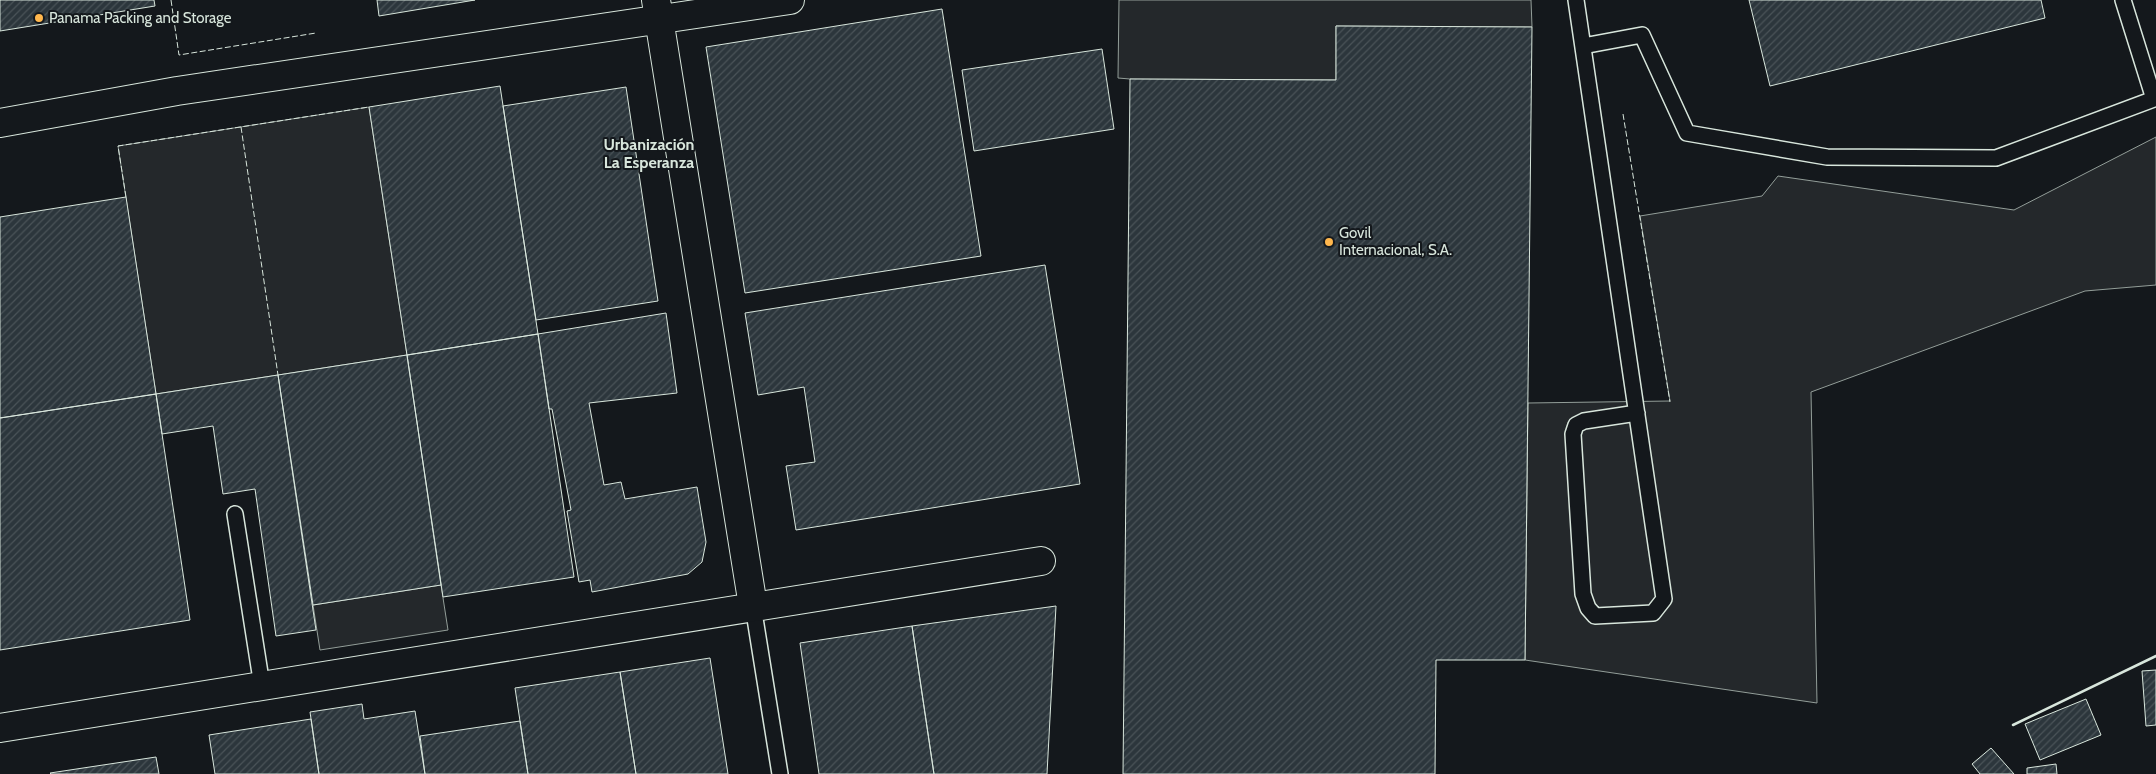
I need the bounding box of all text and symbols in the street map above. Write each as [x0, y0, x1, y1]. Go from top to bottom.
place label: Panama Packing and Storage [49, 9, 232, 27]
marker: Panama Packing and Storage [33, 12, 45, 24]
district label: Urbanización La Esperanza [604, 135, 694, 172]
place label: Govil Internacional, S.A. [1339, 224, 1452, 259]
marker: Govil Internacional, S.A. [1323, 236, 1335, 248]

